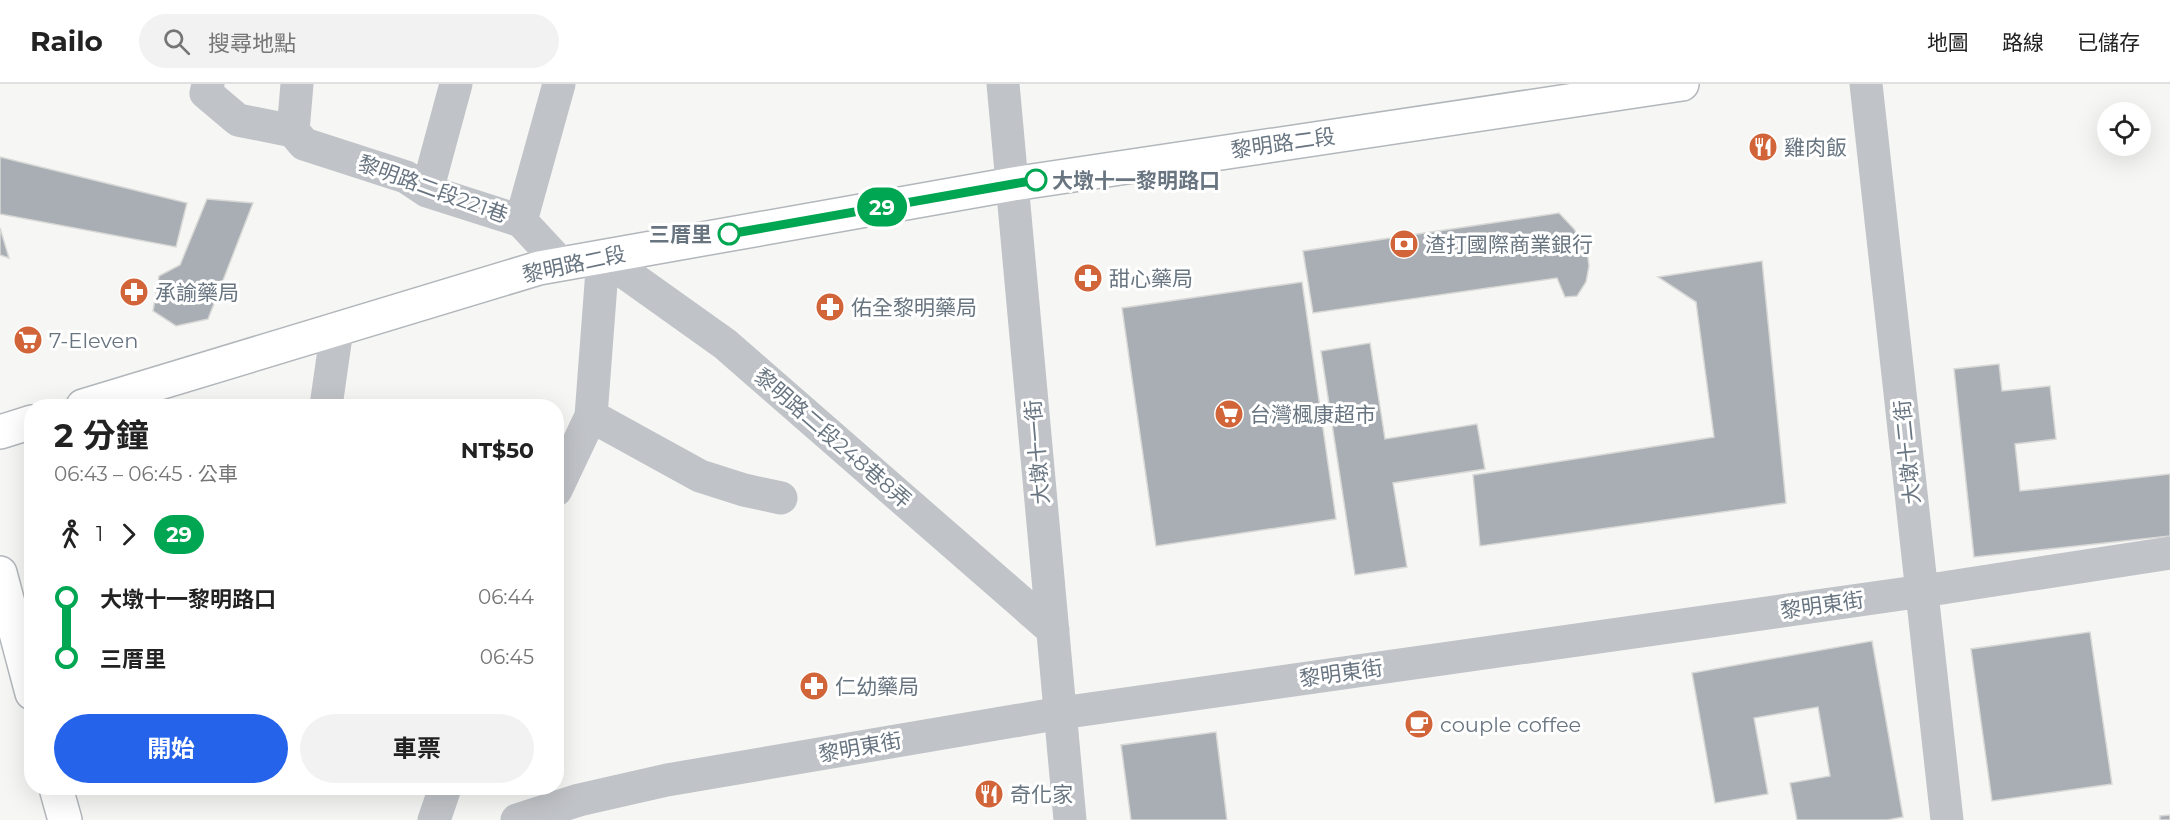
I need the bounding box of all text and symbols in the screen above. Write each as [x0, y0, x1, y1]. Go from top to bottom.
search box [139, 14, 559, 68]
text: Railo [30, 24, 103, 58]
icon: search [160, 25, 193, 58]
text: 搜尋地點 [208, 30, 296, 57]
text: 地圖 [1927, 30, 1969, 55]
text: 路線 [2002, 30, 2044, 55]
text: 已儲存 [2077, 30, 2140, 55]
map controls [2097, 102, 2151, 156]
button: locate [2097, 102, 2151, 156]
street label: 黎明路二段 [1229, 123, 1337, 163]
restaurant icon: 雞肉飯 [1747, 131, 1779, 163]
place label: 雞肉飯 [1784, 135, 1847, 160]
street label: 黎明路二段221巷 [355, 150, 511, 228]
place label: 大墩十一黎明路口 [1052, 168, 1220, 193]
marker: 大墩十一黎明路口 [1025, 169, 1047, 191]
line badge: 29 [855, 188, 909, 226]
text: 29 [869, 195, 895, 220]
place label: 三厝里 [649, 222, 712, 247]
marker: 三厝里 [718, 223, 740, 245]
bank icon: 渣打國際商業銀行 [1388, 228, 1420, 260]
place label: 渣打國際商業銀行 [1425, 232, 1593, 257]
street label: 黎明路二段 [520, 241, 628, 287]
pharmacy icon: 甜心藥局 [1072, 262, 1104, 294]
place label: 甜心藥局 [1109, 266, 1193, 291]
pharmacy icon: 承諭藥局 [118, 276, 150, 308]
place label: 承諭藥局 [155, 280, 239, 305]
pharmacy icon: 佑全黎明藥局 [814, 291, 846, 323]
place label: 佑全黎明藥局 [851, 295, 977, 320]
supermarket icon: 7-Eleven [12, 324, 44, 356]
place label: 7-Eleven [49, 328, 138, 353]
street label: 黎明路二段248巷8弄 [750, 363, 916, 513]
supermarket icon: 台灣楓康超市 [1213, 398, 1245, 430]
street label: 大墩十二街 [1889, 398, 1925, 506]
street label: 大墩十一街 [1020, 399, 1054, 505]
place label: 台灣楓康超市 [1250, 402, 1376, 427]
text: 2 分鐘 [54, 415, 149, 455]
text: NT$50 [461, 437, 534, 464]
text: 06:43 – 06:45 · 公車 [54, 462, 238, 486]
icon: walk [54, 518, 87, 551]
icon: forward [112, 518, 145, 551]
text: 1 [96, 522, 103, 546]
text: 29 [166, 522, 192, 547]
text: 06:44 [478, 585, 534, 609]
text: 大墩十一黎明路口 [100, 586, 276, 613]
street label: 黎明東街 [1779, 587, 1865, 623]
text: 06:45 [480, 645, 534, 669]
text: 三厝里 [100, 646, 166, 673]
street label: 黎明東街 [1298, 655, 1384, 691]
pharmacy icon: 仁幼藥局 [798, 670, 830, 702]
place label: 仁幼藥局 [835, 674, 919, 699]
cafe icon: couple coffee [1403, 708, 1435, 740]
place label: couple coffee [1440, 712, 1581, 737]
button: 開始 [54, 714, 288, 783]
button: 車票 [300, 714, 534, 783]
street label: 黎明東街 [816, 727, 904, 767]
restaurant icon: 奇化家 [973, 778, 1005, 810]
place label: 奇化家 [1010, 782, 1073, 807]

